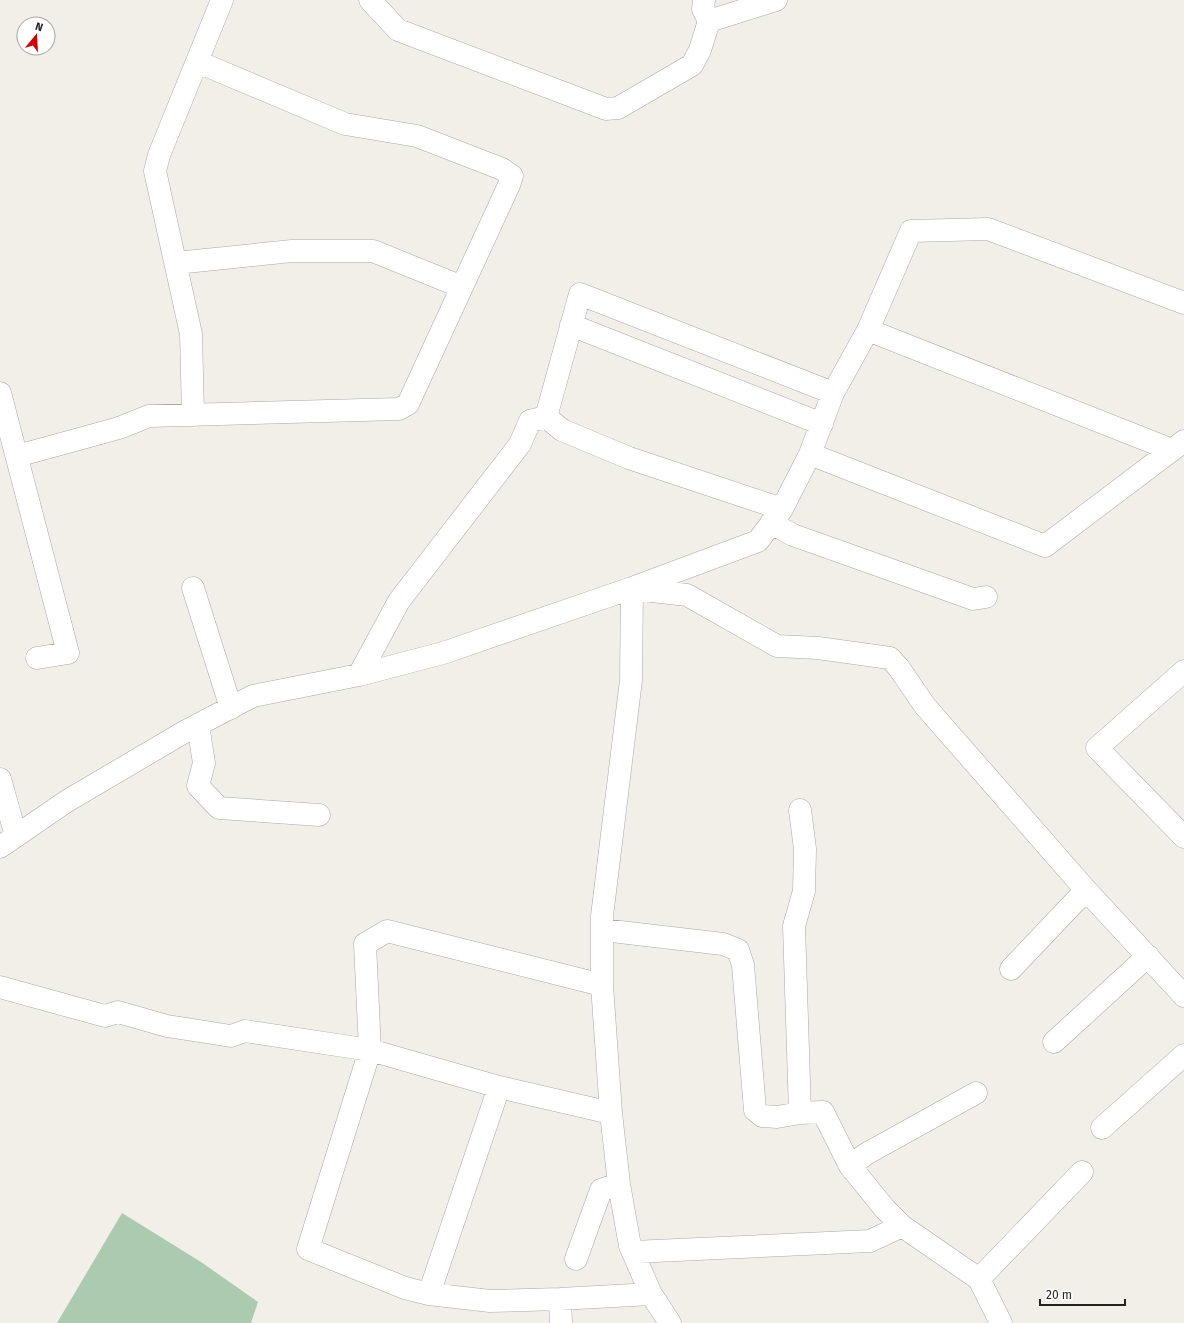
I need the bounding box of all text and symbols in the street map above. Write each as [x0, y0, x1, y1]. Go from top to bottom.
north arrow [16, 16, 56, 56]
text: N [33, 20, 44, 34]
scale bar [1040, 1281, 1125, 1307]
text: 20 m [1046, 1288, 1072, 1302]

